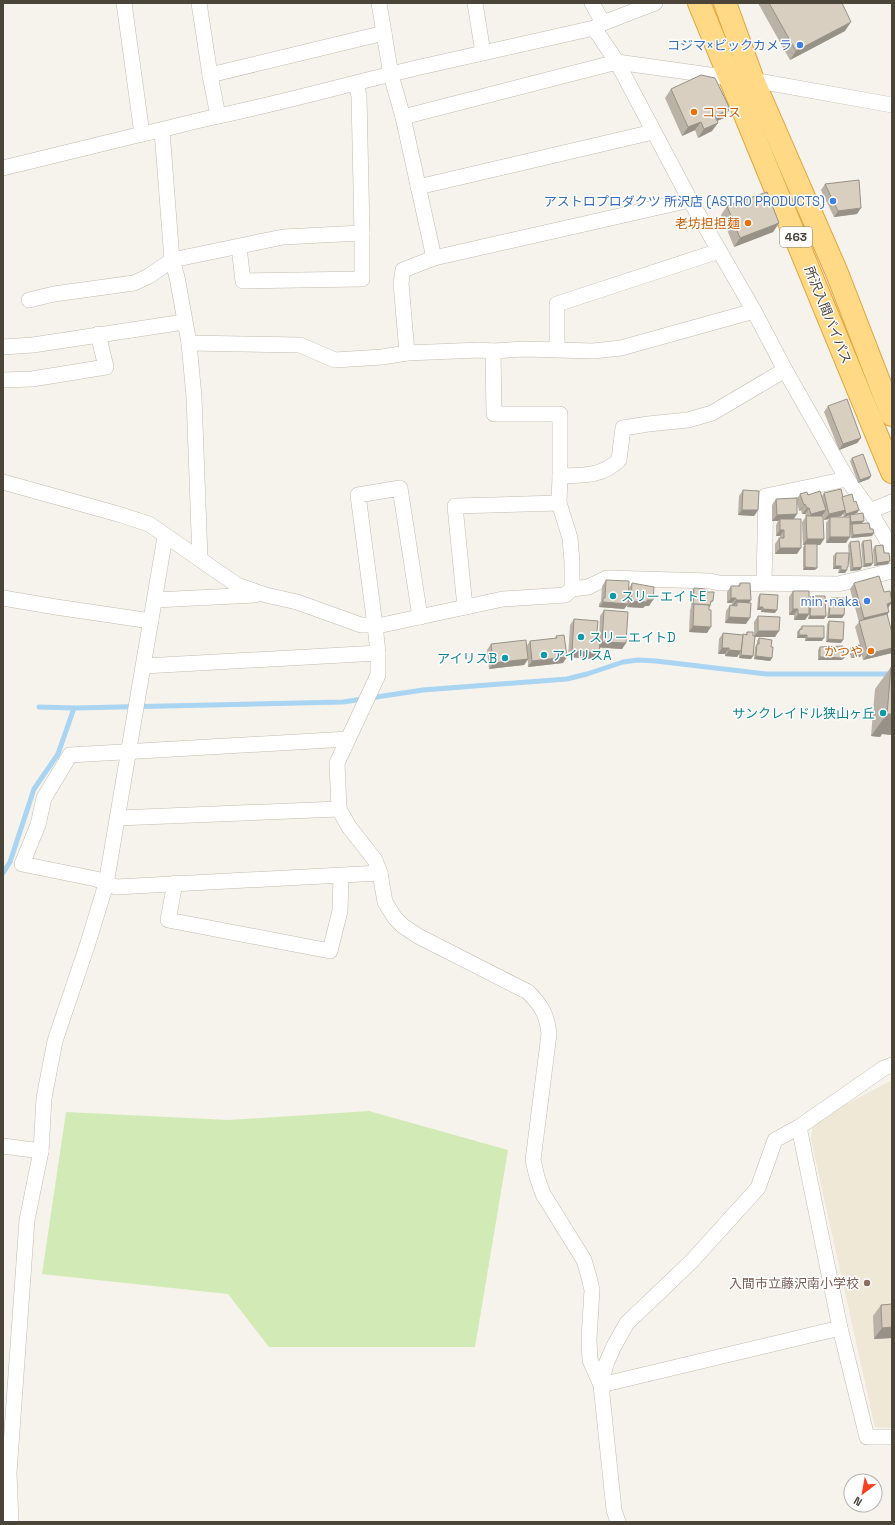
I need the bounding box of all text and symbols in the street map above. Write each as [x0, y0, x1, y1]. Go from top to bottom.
place label: コジマ×ビックカメラ [667, 37, 792, 54]
marker: コジマ×ビックカメラ [795, 40, 805, 50]
place label: ココス [702, 104, 741, 121]
marker: ココス [689, 107, 699, 117]
place label: アストロプロダクツ 所沢店 (ASTRO PRODUCTS) [544, 193, 825, 210]
marker: アストロプロダクツ 所沢店 (ASTRO PRODUCTS) [828, 196, 838, 206]
place label: 老坊担担麺 [675, 215, 740, 232]
marker: 老坊担担麺 [743, 218, 753, 228]
road number: 463 [780, 227, 812, 247]
street label: 所沢入間バイパス [801, 264, 855, 366]
place label: スリーエイトE [621, 588, 706, 605]
marker: スリーエイトE [608, 591, 618, 601]
place label: min･naka [800, 593, 860, 610]
marker: min･naka [862, 596, 872, 606]
place label: スリーエイトD [589, 629, 676, 646]
marker: スリーエイトD [576, 632, 586, 642]
place label: かつや [824, 643, 863, 660]
marker: かつや [866, 646, 876, 656]
place label: アイリスA [552, 647, 612, 664]
place label: アイリスB [437, 650, 497, 667]
marker: アイリスA [539, 650, 549, 660]
marker: アイリスB [500, 653, 510, 663]
place label: サンクレイドル狭山ヶ丘 [732, 705, 875, 722]
marker: サンクレイドル狭山ヶ丘 [878, 708, 888, 718]
place label: 入間市立藤沢南小学校 [729, 1275, 859, 1292]
marker: 入間市立藤沢南小学校 [862, 1278, 872, 1288]
north arrow [843, 1473, 883, 1513]
text: N [851, 1494, 865, 1509]

